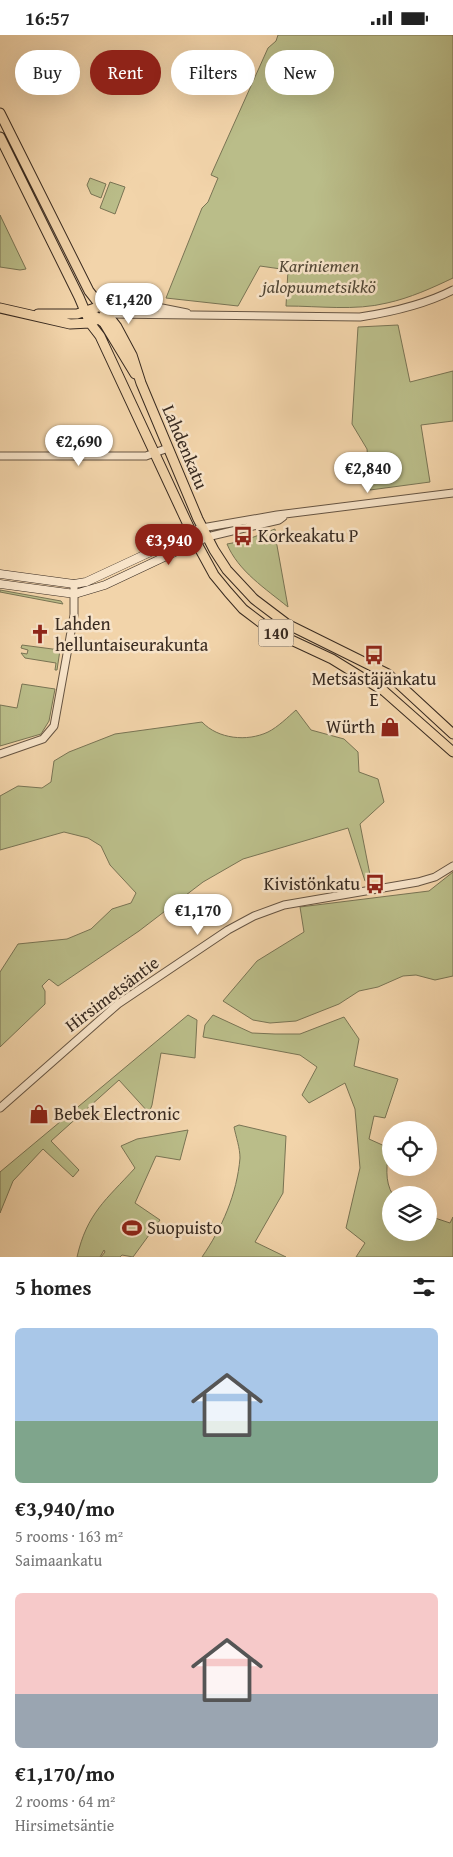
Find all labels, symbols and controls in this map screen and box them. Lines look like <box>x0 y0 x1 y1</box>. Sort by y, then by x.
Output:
text: 16:57 <box>25 4 70 32</box>
chip: Buy <box>15 50 80 95</box>
chip: Rent <box>90 50 161 95</box>
chip: Filters <box>171 50 255 95</box>
chip: New <box>265 50 334 95</box>
park label: Kariniemen jalopuumetsikkö <box>258 252 376 300</box>
pin: €1,420 <box>88 283 170 325</box>
text: €1,420 <box>106 287 152 311</box>
street label: Lahdenkatu <box>156 400 215 493</box>
pin: €2,690 <box>38 425 120 467</box>
text: €2,690 <box>56 429 102 453</box>
pin: €2,840 <box>327 451 409 494</box>
text: €2,840 <box>345 456 391 480</box>
place label: Korkeakatu P <box>258 522 358 549</box>
pin: €3,940 <box>128 523 210 566</box>
bus stop icon: Korkeakatu P <box>232 525 254 547</box>
text: €3,940 <box>146 528 192 552</box>
place label: Lahden helluntaiseurakunta <box>55 610 209 658</box>
road number: 140 <box>258 619 294 647</box>
church icon: Lahden helluntaiseurakunta <box>29 623 51 645</box>
bus stop icon: Metsästäjänkatu E <box>363 644 385 666</box>
place label: Metsästäjänkatu E <box>312 665 436 713</box>
place label: Würth <box>326 713 375 740</box>
shop icon: Würth <box>379 716 401 738</box>
place label: Kivistönkatu <box>264 870 360 897</box>
bus stop icon: Kivistönkatu <box>364 873 386 895</box>
pin: €1,170 <box>157 893 239 936</box>
text: €1,170 <box>175 898 221 922</box>
street label: Hirsimetsäntie <box>59 949 164 1038</box>
place label: Bebek Electronic <box>54 1100 180 1127</box>
shop icon: Bebek Electronic <box>28 1103 50 1125</box>
map controls <box>382 1121 437 1241</box>
button: locate <box>382 1121 437 1176</box>
button: layers <box>382 1186 437 1241</box>
place label: Suopuisto <box>147 1214 222 1241</box>
sports icon: Suopuisto <box>121 1217 143 1239</box>
text: 5 homes <box>15 1272 91 1303</box>
icon: filters <box>410 1273 438 1301</box>
icon: home <box>182 1360 272 1450</box>
text: €3,940/mo <box>15 1493 115 1524</box>
text: 5 rooms · 163 m² <box>15 1524 123 1548</box>
text: Saimaankatu <box>15 1548 102 1572</box>
icon: home <box>182 1625 272 1715</box>
text: €1,170/mo <box>15 1758 115 1789</box>
text: 2 rooms · 64 m² <box>15 1789 115 1813</box>
text: Hirsimetsäntie <box>15 1813 114 1837</box>

